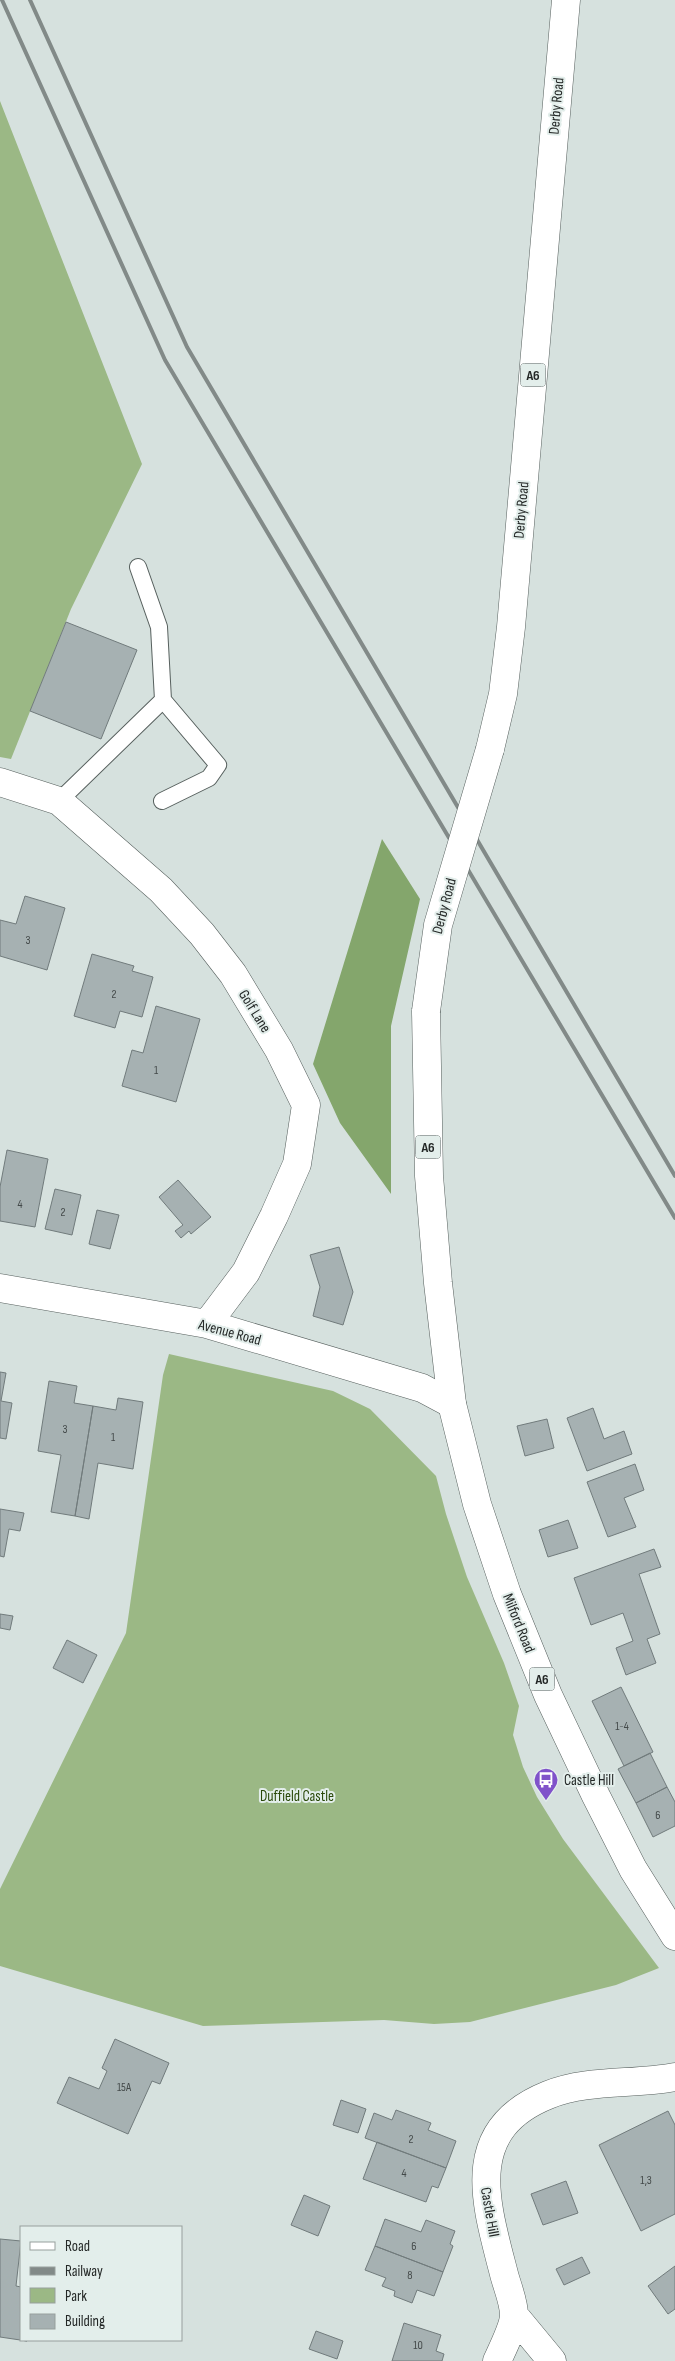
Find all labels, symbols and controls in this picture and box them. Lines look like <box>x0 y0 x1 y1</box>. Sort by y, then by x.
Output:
street label: Derby Road <box>545 77 568 135</box>
road number: A6 <box>520 364 546 386</box>
street label: Derby Road <box>510 481 533 539</box>
street label: Derby Road <box>428 876 461 936</box>
house number: 3 <box>25 933 31 948</box>
street label: Golf Lane <box>234 986 275 1036</box>
house number: 2 <box>112 987 117 1002</box>
house number: 1 <box>154 1063 159 1078</box>
road number: A6 <box>416 1136 440 1158</box>
house number: 4 <box>17 1197 23 1212</box>
house number: 2 <box>61 1205 66 1220</box>
street label: Avenue Road <box>196 1315 263 1350</box>
house number: 3 <box>62 1422 68 1437</box>
house number: 1 <box>111 1430 116 1445</box>
street label: Milford Road <box>498 1591 539 1656</box>
road number: A6 <box>530 1668 554 1690</box>
house number: 1-4 <box>615 1719 629 1734</box>
bus stop icon: Castle Hill <box>533 1767 559 1801</box>
place label: Castle Hill <box>564 1771 614 1790</box>
park label: Duffield Castle <box>260 1787 334 1806</box>
house number: 6 <box>655 1808 661 1823</box>
house number: 15A <box>117 2080 132 2095</box>
house number: 2 <box>409 2132 414 2147</box>
house number: 4 <box>401 2166 407 2181</box>
house number: 1,3 <box>640 2173 652 2188</box>
street label: Castle Hill <box>476 2186 503 2238</box>
legend <box>20 2226 182 2341</box>
text: Road <box>65 2237 90 2256</box>
house number: 6 <box>411 2239 417 2254</box>
text: Railway <box>65 2262 103 2281</box>
house number: 8 <box>407 2268 413 2283</box>
text: Park <box>65 2287 87 2306</box>
text: Building <box>65 2312 105 2331</box>
house number: 10 <box>413 2338 423 2353</box>

